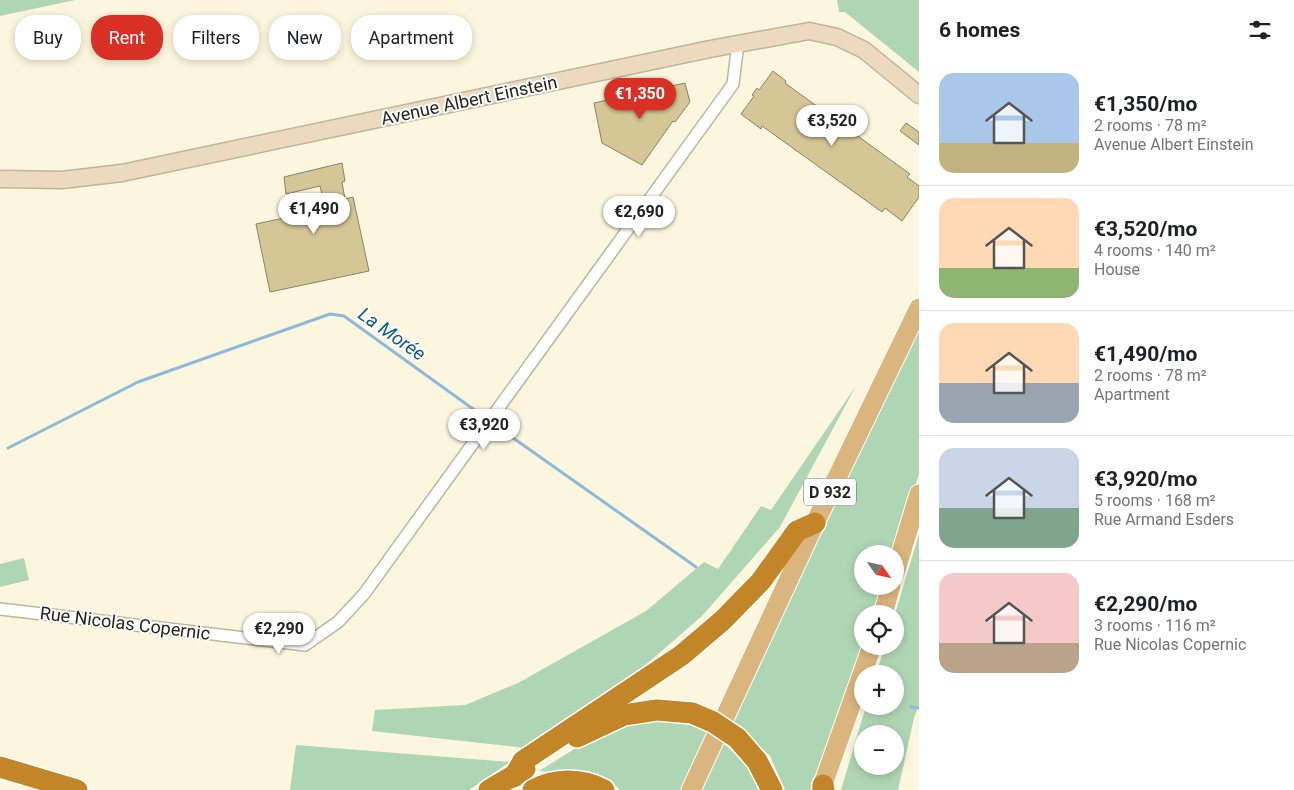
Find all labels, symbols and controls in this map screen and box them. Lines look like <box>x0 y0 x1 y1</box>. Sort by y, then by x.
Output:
chip: Buy <box>15 15 81 60</box>
chip: Rent <box>91 15 163 60</box>
chip: Filters <box>173 15 259 60</box>
chip: New <box>269 15 341 60</box>
chip: Apartment <box>351 15 472 60</box>
icon: filters <box>1246 16 1274 44</box>
text: 6 homes <box>939 18 1020 42</box>
street label: Avenue Albert Einstein <box>379 71 559 129</box>
pin: €1,350 <box>599 78 681 120</box>
text: €1,350 <box>615 84 665 103</box>
text: €1,350/mo <box>1094 92 1197 116</box>
icon: home <box>979 93 1039 153</box>
pin: €3,520 <box>791 104 873 147</box>
text: €3,520 <box>807 111 857 130</box>
text: 2 rooms · 78 m² <box>1094 116 1207 135</box>
text: Avenue Albert Einstein <box>1094 135 1254 154</box>
pin: €1,490 <box>273 192 355 235</box>
pin: €2,690 <box>598 196 680 238</box>
text: €1,490 <box>289 199 339 218</box>
text: €2,690 <box>614 202 664 221</box>
text: €3,520/mo <box>1094 217 1197 241</box>
icon: home <box>979 218 1039 278</box>
text: 4 rooms · 140 m² <box>1094 241 1216 260</box>
text: House <box>1094 260 1140 279</box>
water label: La Morée <box>354 303 430 366</box>
text: €1,490/mo <box>1094 342 1197 366</box>
icon: home <box>979 343 1039 403</box>
text: 2 rooms · 78 m² <box>1094 366 1207 385</box>
text: Apartment <box>1094 385 1170 404</box>
pin: €3,920 <box>443 408 525 451</box>
text: €3,920 <box>459 415 509 434</box>
text: €3,920/mo <box>1094 467 1197 491</box>
icon: home <box>979 468 1039 528</box>
road number: D 932 <box>804 478 856 506</box>
text: 5 rooms · 168 m² <box>1094 491 1216 510</box>
text: Rue Armand Esders <box>1094 510 1234 529</box>
north arrow <box>854 545 904 595</box>
map controls <box>854 545 904 775</box>
text: €2,290/mo <box>1094 592 1197 616</box>
icon: home <box>979 593 1039 653</box>
street label: Rue Nicolas Copernic <box>39 602 211 644</box>
button: locate <box>854 605 904 655</box>
pin: €2,290 <box>238 612 320 655</box>
text: 3 rooms · 116 m² <box>1094 616 1216 635</box>
text: €2,290 <box>254 619 304 638</box>
text: Rue Nicolas Copernic <box>1094 635 1246 654</box>
button: + <box>854 665 904 715</box>
button: − <box>854 725 904 775</box>

